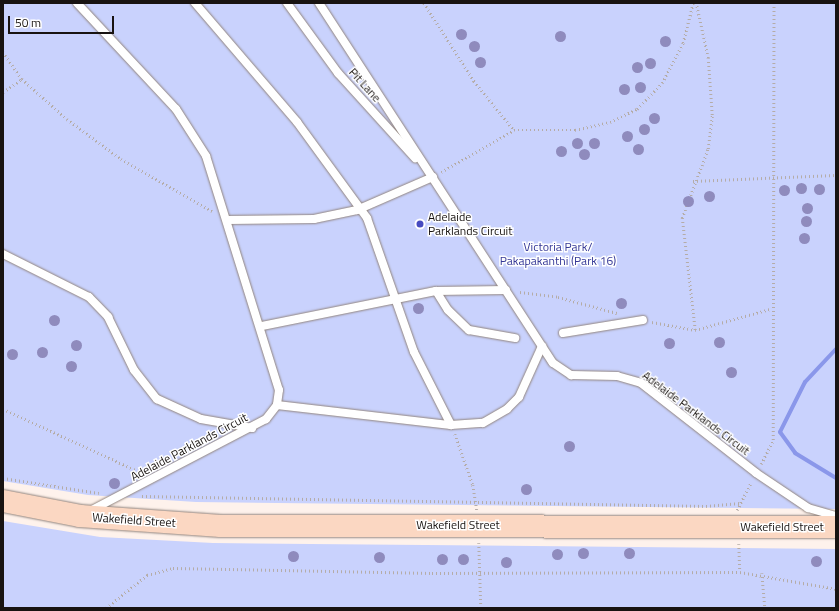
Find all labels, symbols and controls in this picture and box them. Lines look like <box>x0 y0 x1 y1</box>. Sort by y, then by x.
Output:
scale bar <box>10 8 116 34</box>
text: 50 m <box>15 13 41 32</box>
street label: Pit Lane <box>346 65 384 105</box>
place label: Adelaide Parklands Circuit <box>428 210 512 238</box>
marker: Adelaide Parklands Circuit <box>415 219 425 229</box>
park label: Victoria Park/ Pakapakanthi (Park 16) <box>500 240 616 268</box>
street label: Adelaide Parklands Circuit <box>640 368 752 458</box>
street label: Adelaide Parklands Circuit <box>128 410 250 484</box>
street label: Wakefield Street <box>92 510 176 530</box>
street label: Wakefield Street <box>416 518 500 532</box>
street label: Wakefield Street <box>740 520 824 534</box>

